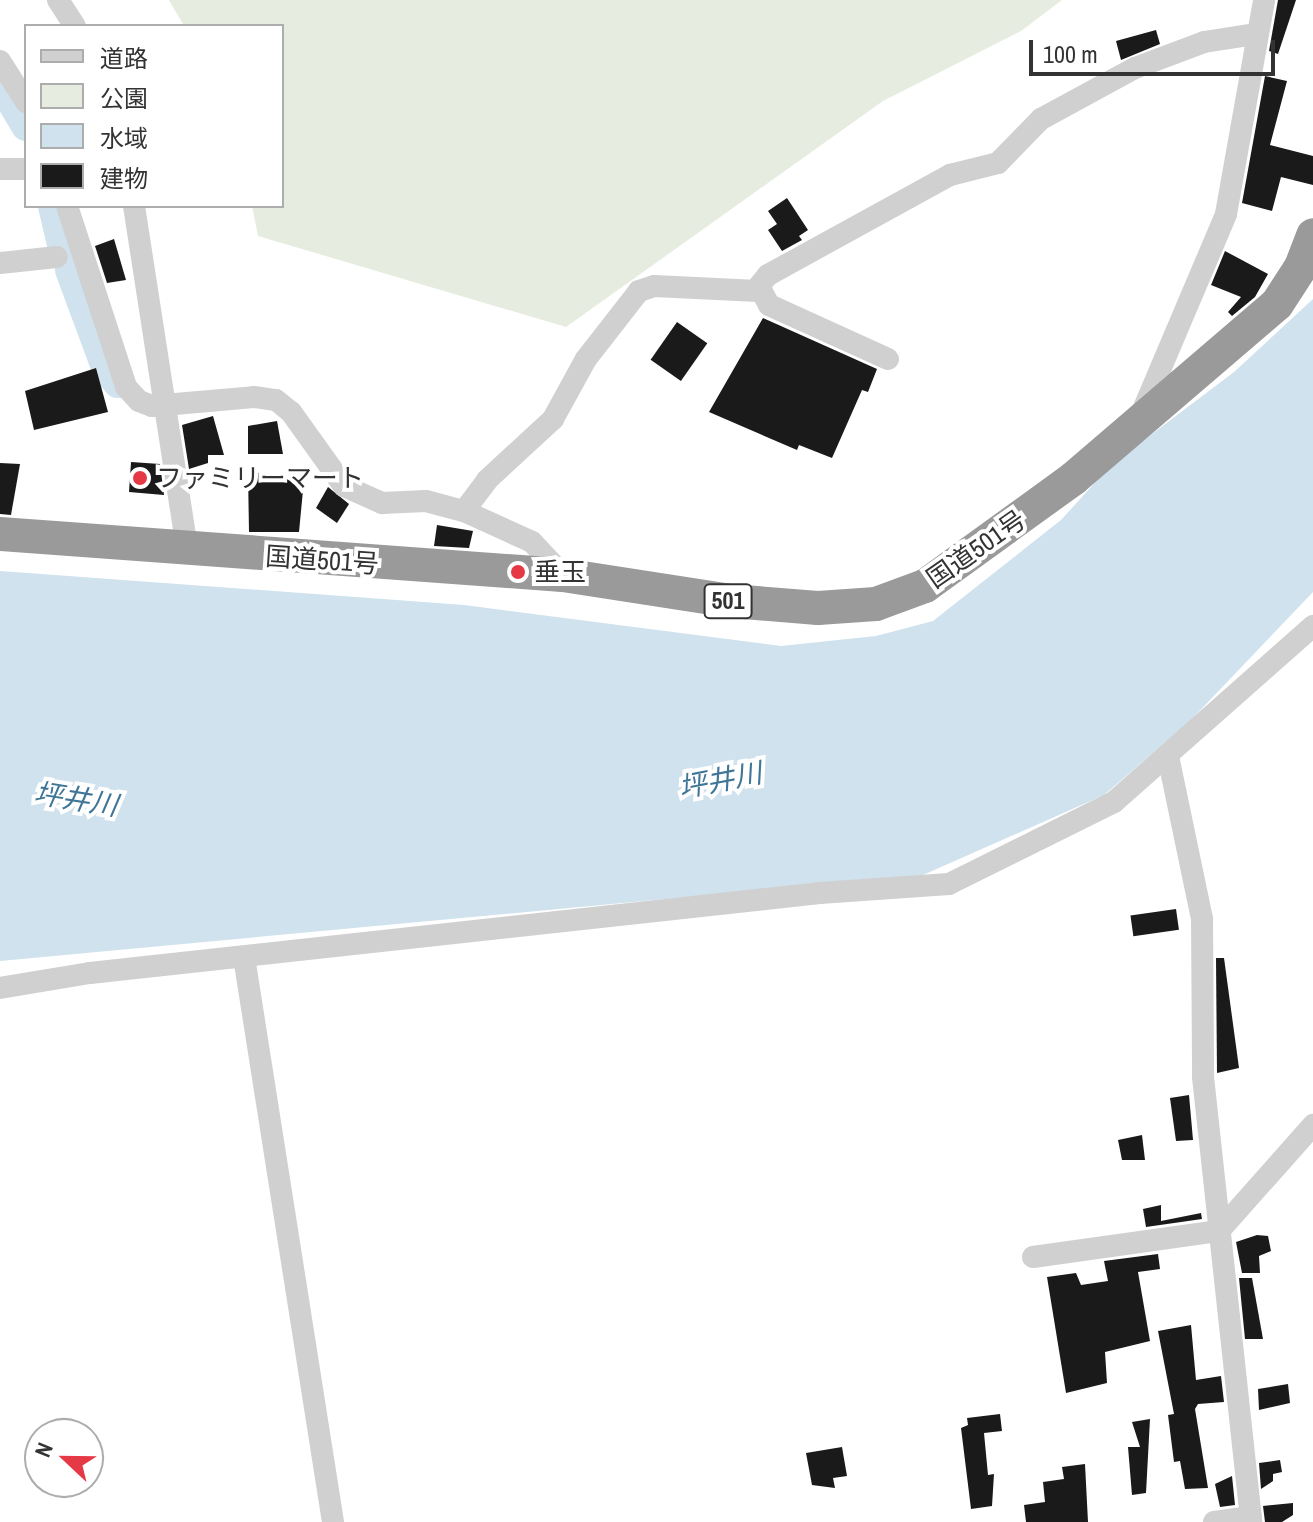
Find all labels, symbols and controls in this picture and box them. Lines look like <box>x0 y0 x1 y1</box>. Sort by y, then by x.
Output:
legend <box>24 24 284 208</box>
scale bar <box>1033 24 1279 74</box>
text: 100 m <box>1043 38 1098 70</box>
text: 道路 <box>100 42 148 74</box>
text: 公園 <box>100 82 148 114</box>
text: 水域 <box>100 122 148 154</box>
text: 建物 <box>100 162 148 194</box>
place label: ファミリーマート <box>156 462 364 494</box>
marker: ファミリーマート <box>131 469 149 487</box>
street label: 国道501号 <box>921 504 1031 594</box>
street label: 国道501号 <box>264 540 380 580</box>
place label: 垂玉 <box>534 556 586 588</box>
marker: 垂玉 <box>509 563 527 581</box>
road number: 501 <box>702 581 754 621</box>
water label: 坪井川 <box>676 755 764 805</box>
water label: 坪井川 <box>32 776 120 822</box>
north arrow <box>24 1418 104 1498</box>
text: N <box>27 1438 60 1461</box>

